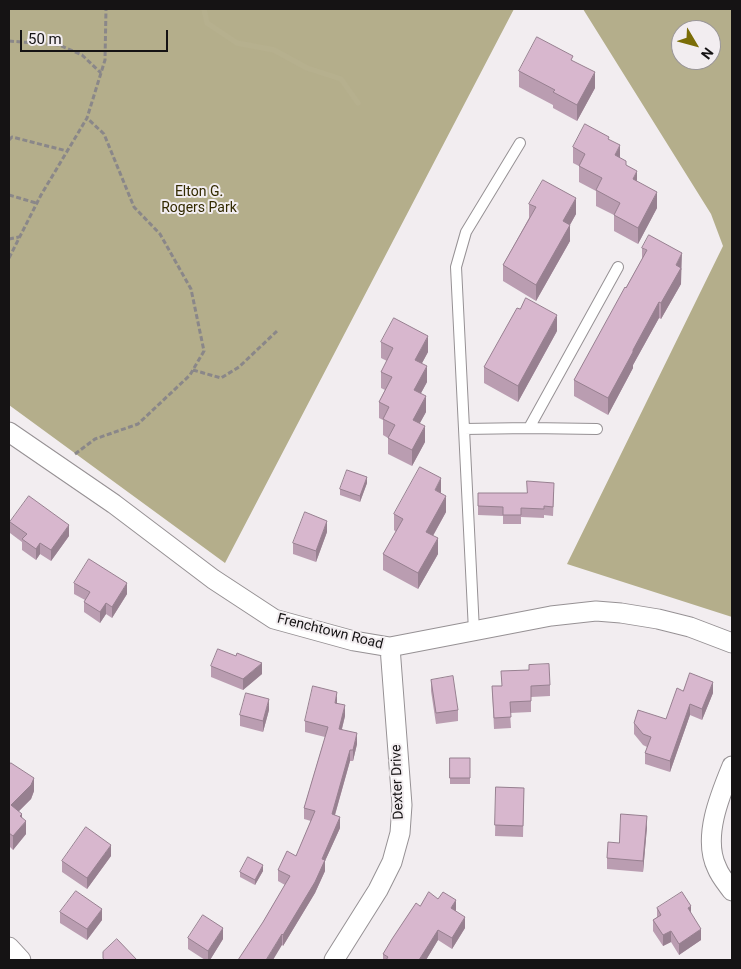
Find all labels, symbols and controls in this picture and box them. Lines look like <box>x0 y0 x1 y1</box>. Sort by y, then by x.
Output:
scale bar <box>22 20 170 52</box>
north arrow <box>671 20 721 70</box>
text: 50 m <box>28 30 62 48</box>
text: N <box>698 45 717 62</box>
park label: Elton G. Rogers Park <box>161 184 237 216</box>
street label: Frenchtown Road <box>275 611 385 653</box>
street label: Dexter Drive <box>388 744 408 820</box>

